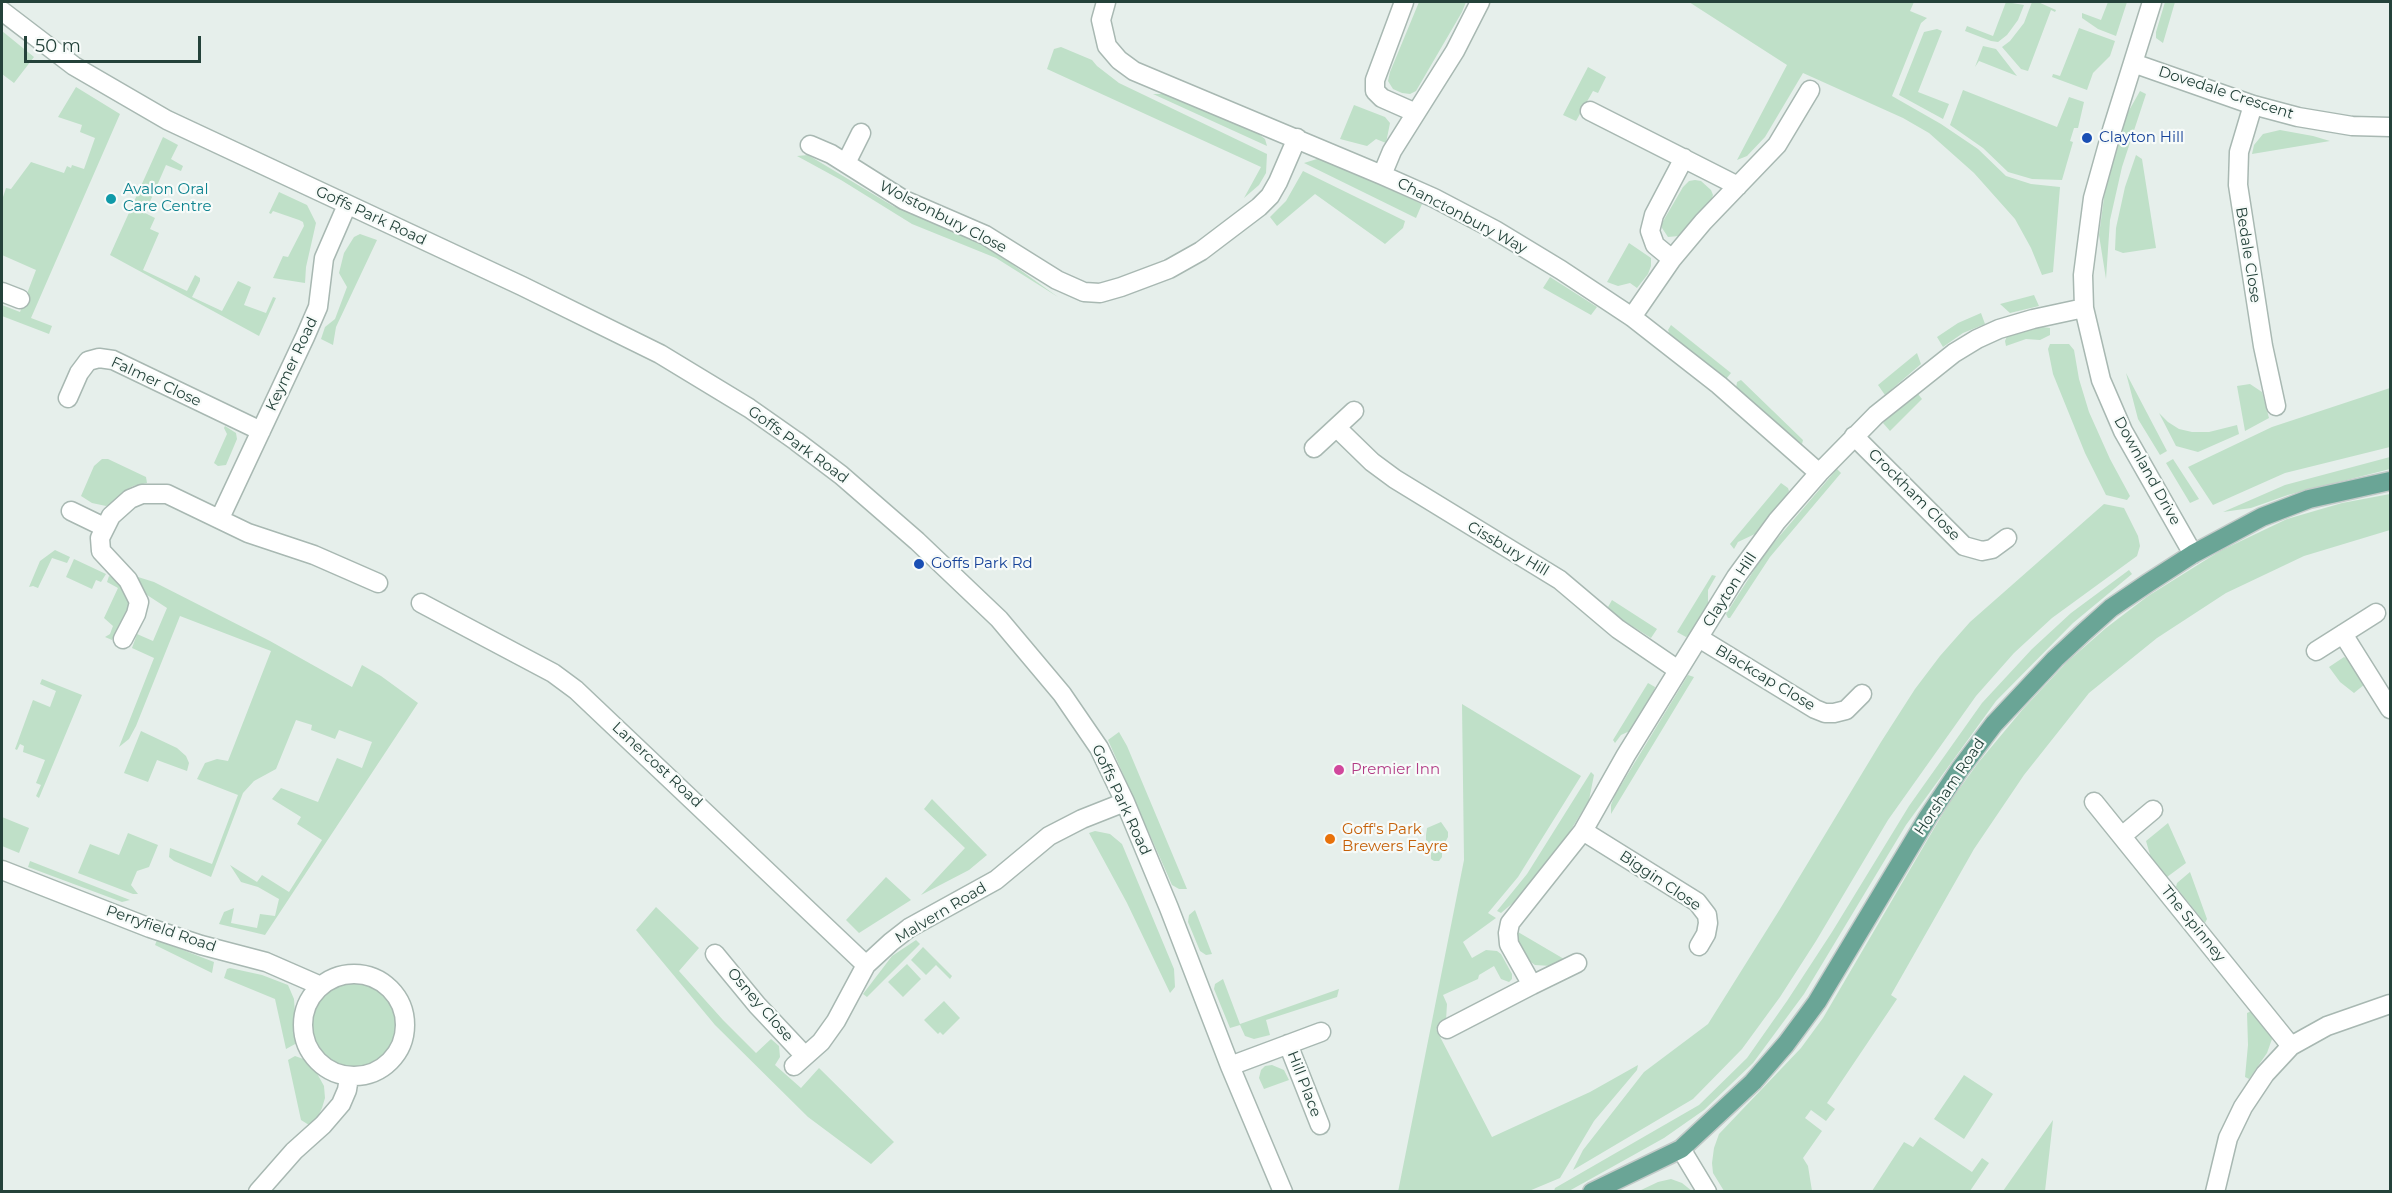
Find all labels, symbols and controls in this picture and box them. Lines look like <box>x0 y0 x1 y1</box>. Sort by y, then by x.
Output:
scale bar <box>27 24 204 62</box>
text: 50 m <box>35 35 81 57</box>
street label: Dovedale Crescent <box>2156 63 2296 123</box>
place label: Clayton Hill <box>2099 129 2184 147</box>
marker: Clayton Hill <box>2080 131 2094 145</box>
street label: Chanctonbury Way <box>1394 174 1530 258</box>
street label: Wolstonbury Close <box>876 177 1010 257</box>
place label: Avalon Oral Care Centre <box>123 181 212 216</box>
street label: Goffs Park Road <box>313 183 429 249</box>
marker: Avalon Oral Care Centre <box>104 192 118 206</box>
street label: Bedale Close <box>2232 206 2264 304</box>
street label: Keymer Road <box>262 314 322 414</box>
street label: Falmer Close <box>108 353 204 411</box>
street label: Goffs Park Road <box>744 402 852 488</box>
street label: Downland Drive <box>2110 414 2184 528</box>
street label: Crockham Close <box>1864 445 1964 545</box>
street label: Cissbury Hill <box>1464 518 1552 580</box>
street label: Clayton Hill <box>1699 549 1761 631</box>
place label: Goffs Park Rd <box>931 555 1033 573</box>
marker: Goffs Park Rd <box>912 557 926 571</box>
street label: Blackcap Close <box>1712 641 1818 715</box>
street label: Lanercost Road <box>608 719 706 811</box>
street label: Horsham Road <box>1911 735 1989 839</box>
street label: Goffs Park Road <box>1088 742 1154 858</box>
place label: Premier Inn <box>1351 761 1440 779</box>
marker: Premier Inn <box>1332 763 1346 777</box>
place label: Goff's Park Brewers Fayre <box>1342 821 1448 856</box>
marker: Goff's Park Brewers Fayre <box>1323 832 1337 846</box>
street label: Biggin Close <box>1616 847 1704 915</box>
street label: Malvern Road <box>892 879 990 947</box>
street label: The Spinney <box>2157 882 2229 966</box>
street label: Perryfield Road <box>104 902 218 956</box>
street label: Osney Close <box>723 965 797 1045</box>
street label: Hill Place <box>1283 1048 1325 1120</box>

